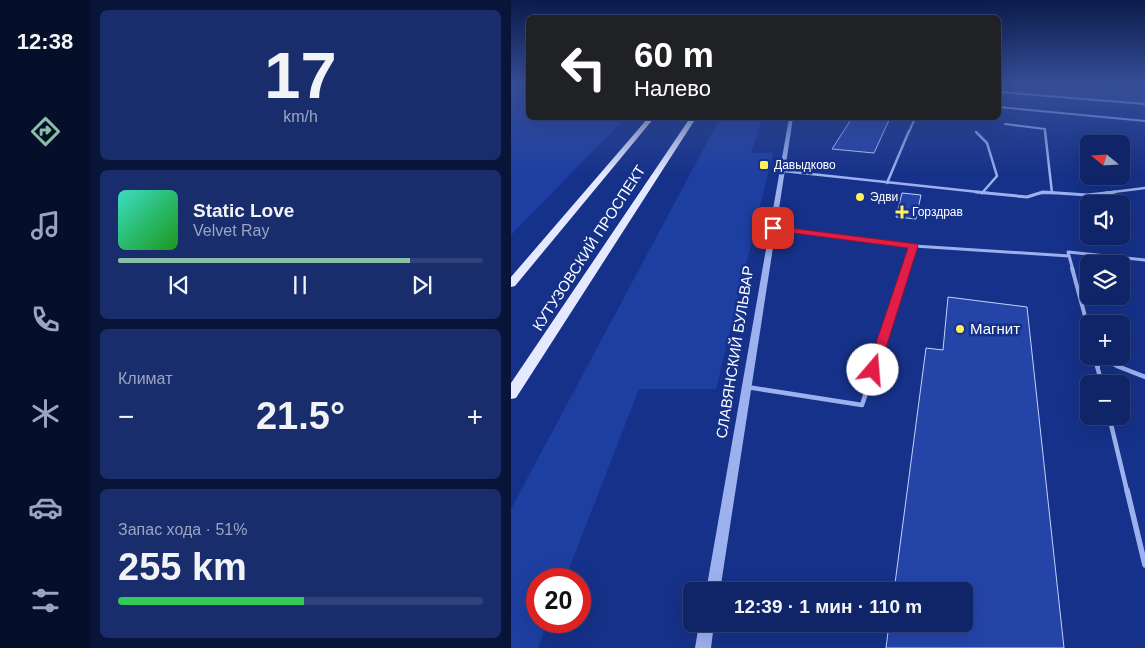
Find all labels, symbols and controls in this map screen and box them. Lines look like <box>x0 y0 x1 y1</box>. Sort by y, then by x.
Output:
text: 12:38 <box>17 29 73 54</box>
icon: left <box>551 35 616 100</box>
text: 60 m <box>634 35 714 74</box>
text: 17 <box>264 39 337 112</box>
text: Налево <box>634 76 711 101</box>
text: km/h <box>283 108 318 125</box>
icon: directions <box>28 114 63 149</box>
north arrow <box>1080 135 1130 185</box>
map controls <box>1080 135 1130 425</box>
place label: Давыдково <box>774 158 836 172</box>
marker: Давыдково <box>758 159 770 171</box>
street label: КУТУЗОВСКИЙ ПРОСПЕКТ <box>529 162 648 334</box>
place label: Эдви <box>870 190 898 204</box>
marker: Эдви <box>854 191 866 203</box>
button: sound <box>1080 195 1130 245</box>
text: Static Love <box>193 200 294 221</box>
place label: Горздрав <box>912 205 963 219</box>
marker: Горздрав <box>896 206 908 218</box>
pin <box>752 207 794 249</box>
icon: music <box>28 208 63 243</box>
icon: arrive <box>759 214 787 242</box>
text: Velvet Ray <box>193 222 269 239</box>
button: layers <box>1080 255 1130 305</box>
street label: СЛАВЯНСКИЙ БУЛЬВАР <box>712 264 757 439</box>
icon: previous <box>165 271 193 299</box>
icon: pause <box>286 271 314 299</box>
icon: next <box>408 271 436 299</box>
icon: phone <box>28 302 63 337</box>
button: + <box>1080 315 1130 365</box>
place label: Магнит <box>970 320 1020 337</box>
marker: Магнит <box>954 323 966 335</box>
position arrow <box>846 343 898 395</box>
text: Климат <box>118 370 172 387</box>
button: − <box>1080 375 1130 425</box>
text: 21.5° <box>256 395 345 437</box>
icon: climate <box>28 396 63 431</box>
text: − <box>118 401 134 432</box>
text: + <box>467 401 483 432</box>
icon: car <box>28 490 63 525</box>
text: Запас хода · 51% <box>118 521 247 538</box>
text: 255 km <box>118 546 247 588</box>
speed limit sign: 20 <box>526 568 591 633</box>
icon: filters <box>28 583 63 618</box>
text: 12:39 · 1 мин · 110 m <box>734 596 922 617</box>

